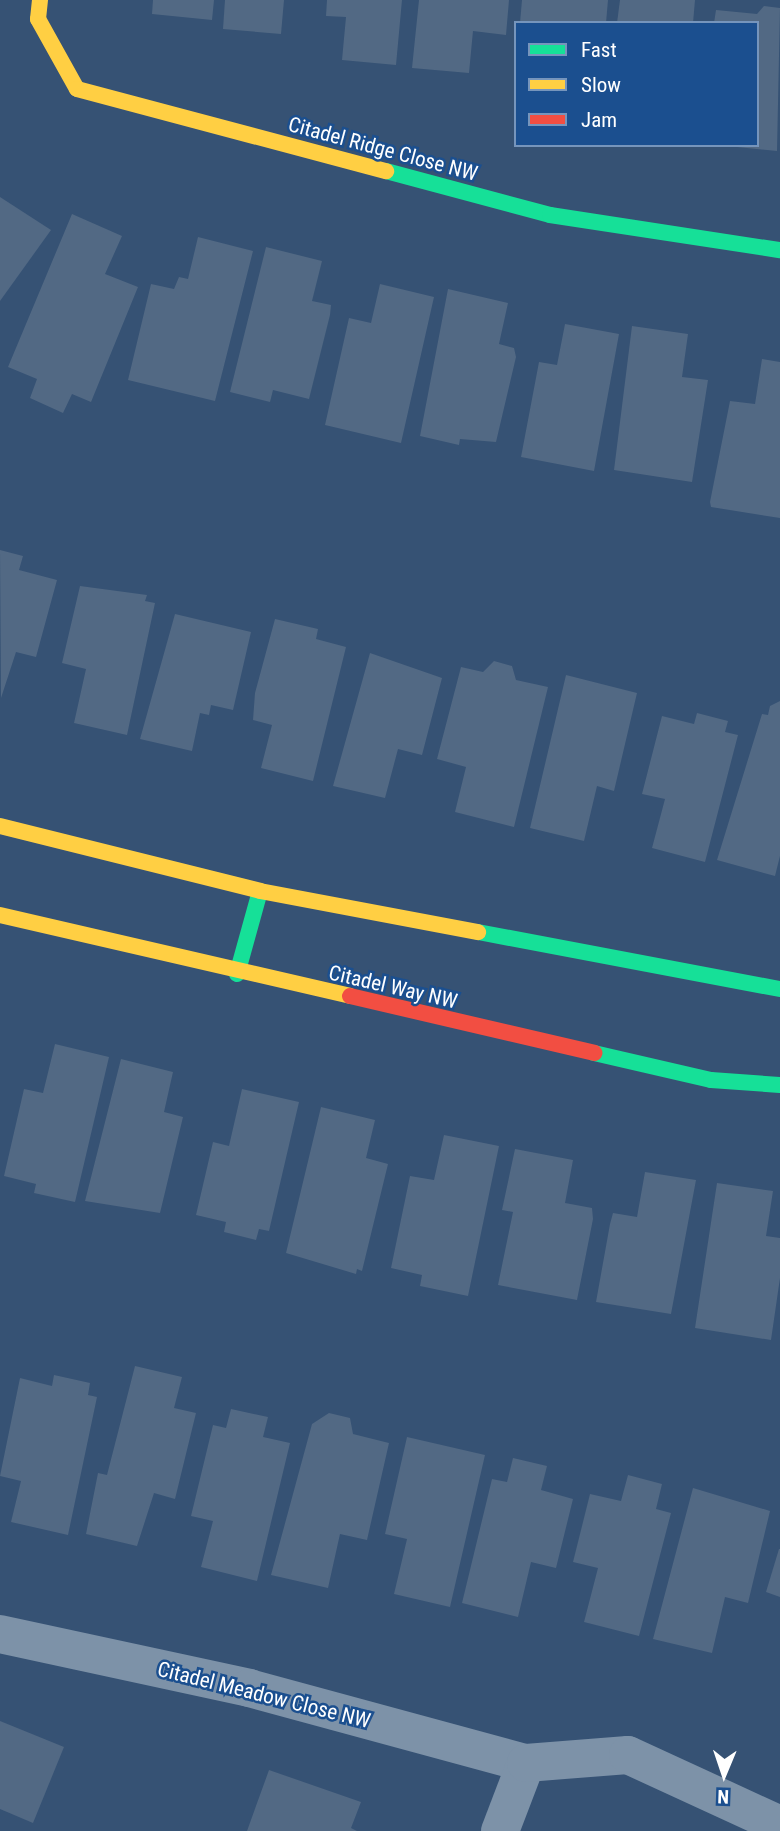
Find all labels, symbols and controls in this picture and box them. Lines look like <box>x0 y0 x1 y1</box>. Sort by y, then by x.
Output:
legend <box>514 21 759 147</box>
text: Fast <box>581 38 617 62</box>
text: Slow <box>581 73 621 97</box>
text: Jam <box>581 108 617 132</box>
street label: Citadel Ridge Close NW <box>286 112 480 186</box>
street label: Citadel Way NW <box>326 960 460 1014</box>
street label: Citadel Meadow Close NW <box>155 1656 373 1734</box>
north arrow <box>689 1740 759 1810</box>
text: N <box>717 1785 729 1808</box>

